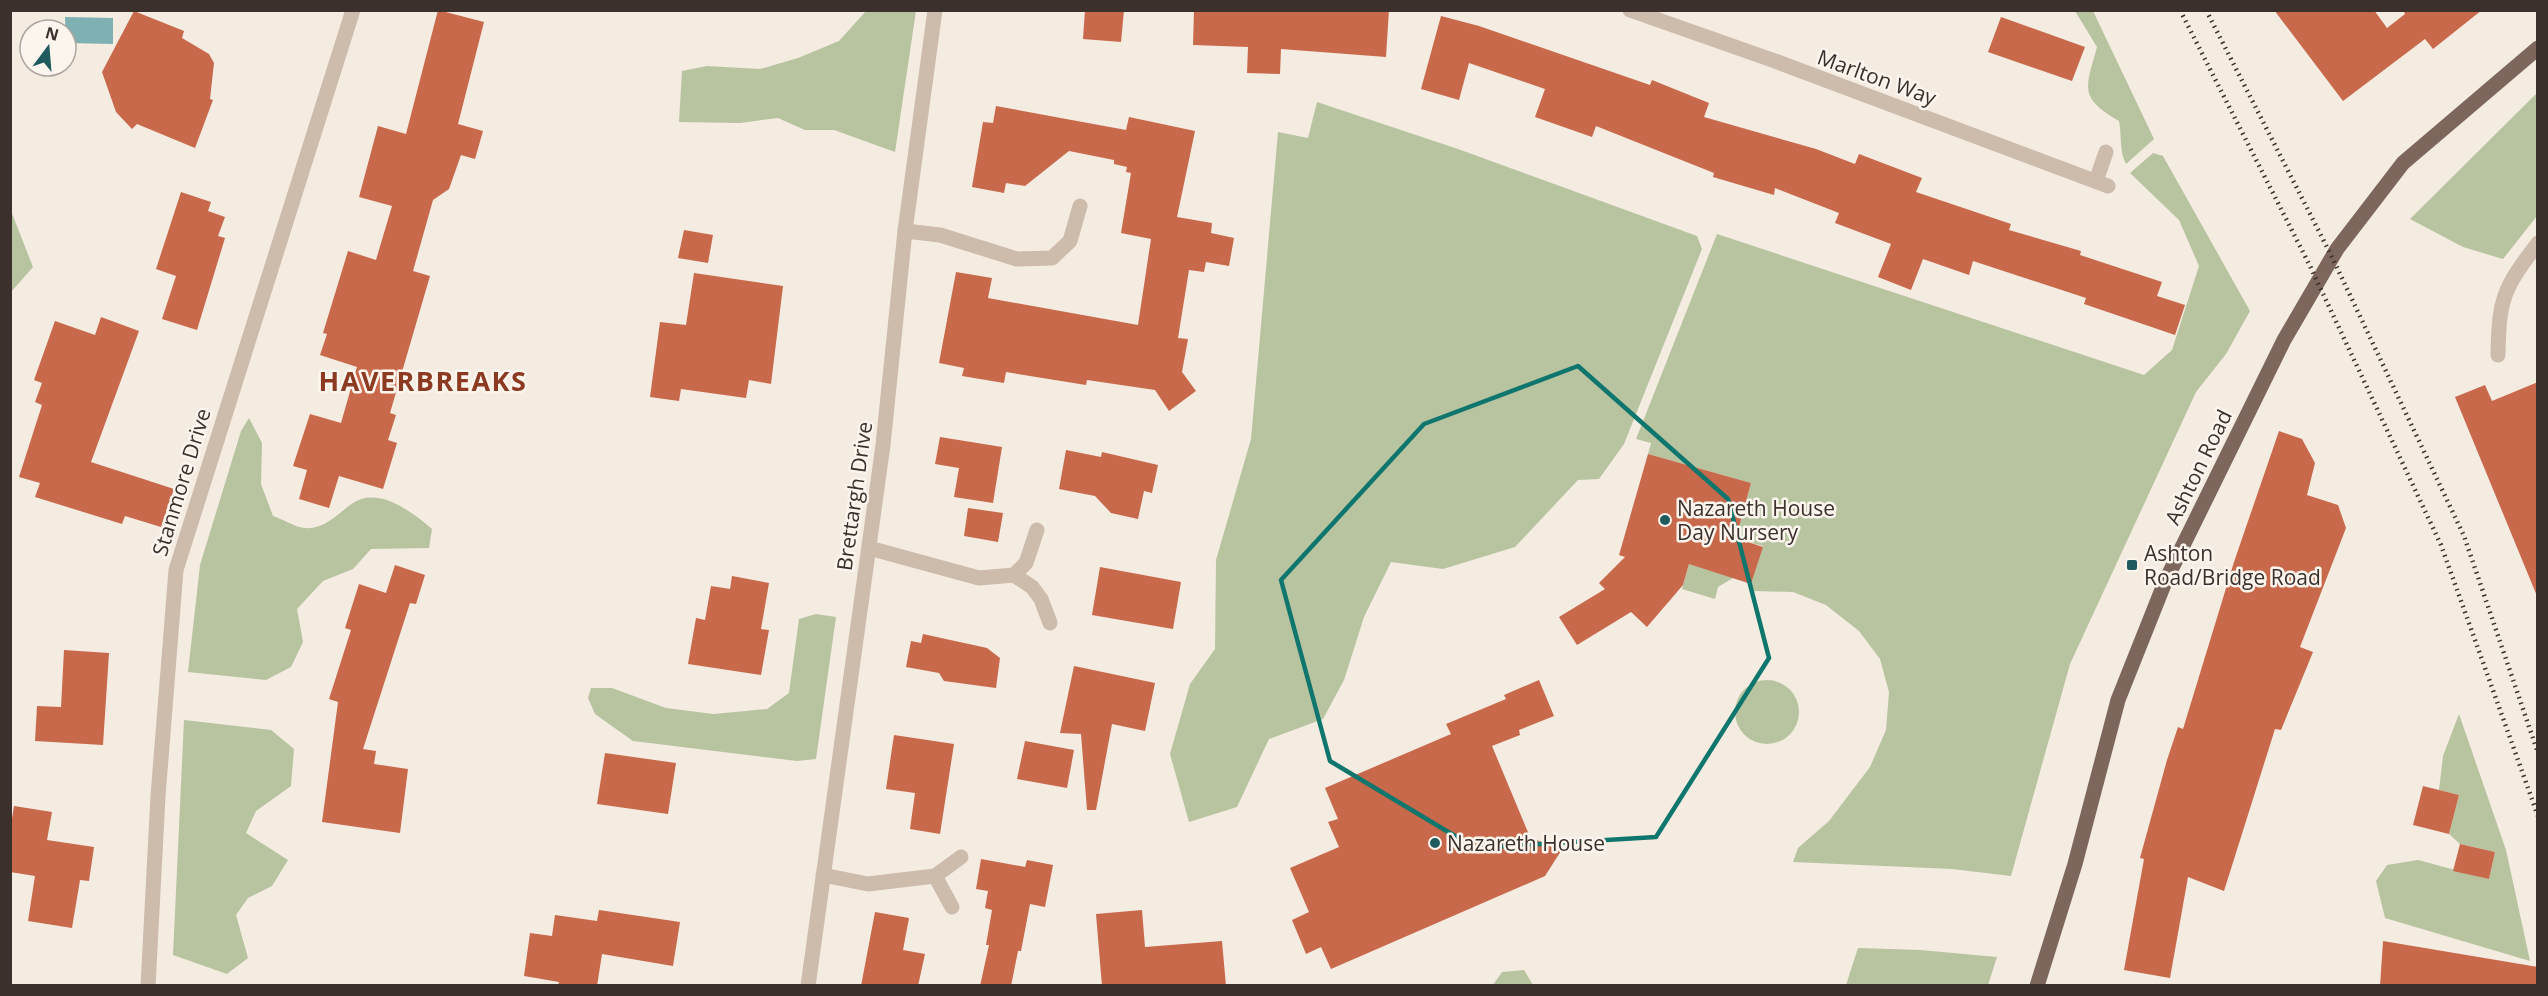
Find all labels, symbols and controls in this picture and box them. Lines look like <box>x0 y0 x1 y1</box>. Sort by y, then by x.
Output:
north arrow <box>18 18 78 78</box>
text: N <box>43 21 61 46</box>
street label: Marlton Way <box>1814 43 1941 112</box>
district label: HAVERBREAKS <box>319 362 527 399</box>
street label: Stanmore Drive <box>145 405 217 559</box>
street label: Ashton Road <box>2158 405 2238 529</box>
street label: Brettargh Drive <box>830 420 878 572</box>
place label: Nazareth House Day Nursery <box>1677 494 1835 546</box>
marker: Nazareth House Day Nursery <box>1658 513 1672 527</box>
place label: Ashton Road/Bridge Road <box>2144 539 2321 591</box>
marker: Ashton Road/Bridge Road <box>2125 558 2139 572</box>
place label: Nazareth House <box>1447 829 1605 857</box>
marker: Nazareth House <box>1428 836 1442 850</box>

